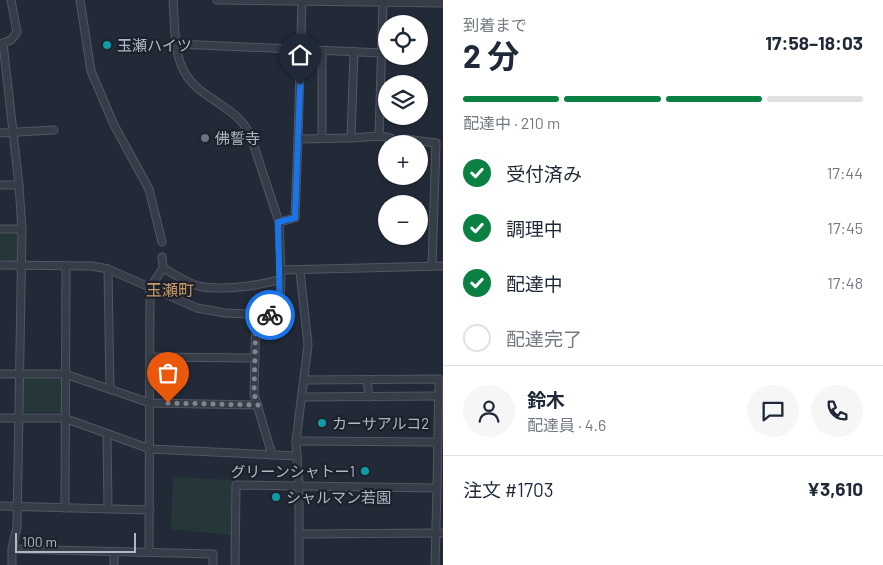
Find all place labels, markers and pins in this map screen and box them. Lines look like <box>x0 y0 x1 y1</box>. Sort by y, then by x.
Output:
pin <box>279 34 321 85</box>
place label: 玉瀬ハイツ <box>117 36 192 54</box>
marker: 玉瀬ハイツ <box>101 39 113 51</box>
place label: 佛誓寺 <box>215 129 260 147</box>
marker: 佛誓寺 <box>199 132 211 144</box>
pin <box>147 352 189 403</box>
place label: カーサアルコ2 <box>332 414 429 432</box>
marker: カーサアルコ2 <box>316 417 328 429</box>
place label: グリーンシャトー1 <box>230 462 355 480</box>
marker: グリーンシャトー1 <box>359 465 371 477</box>
place label: シャルマン若園 <box>286 488 391 506</box>
marker: シャルマン若園 <box>270 491 282 503</box>

